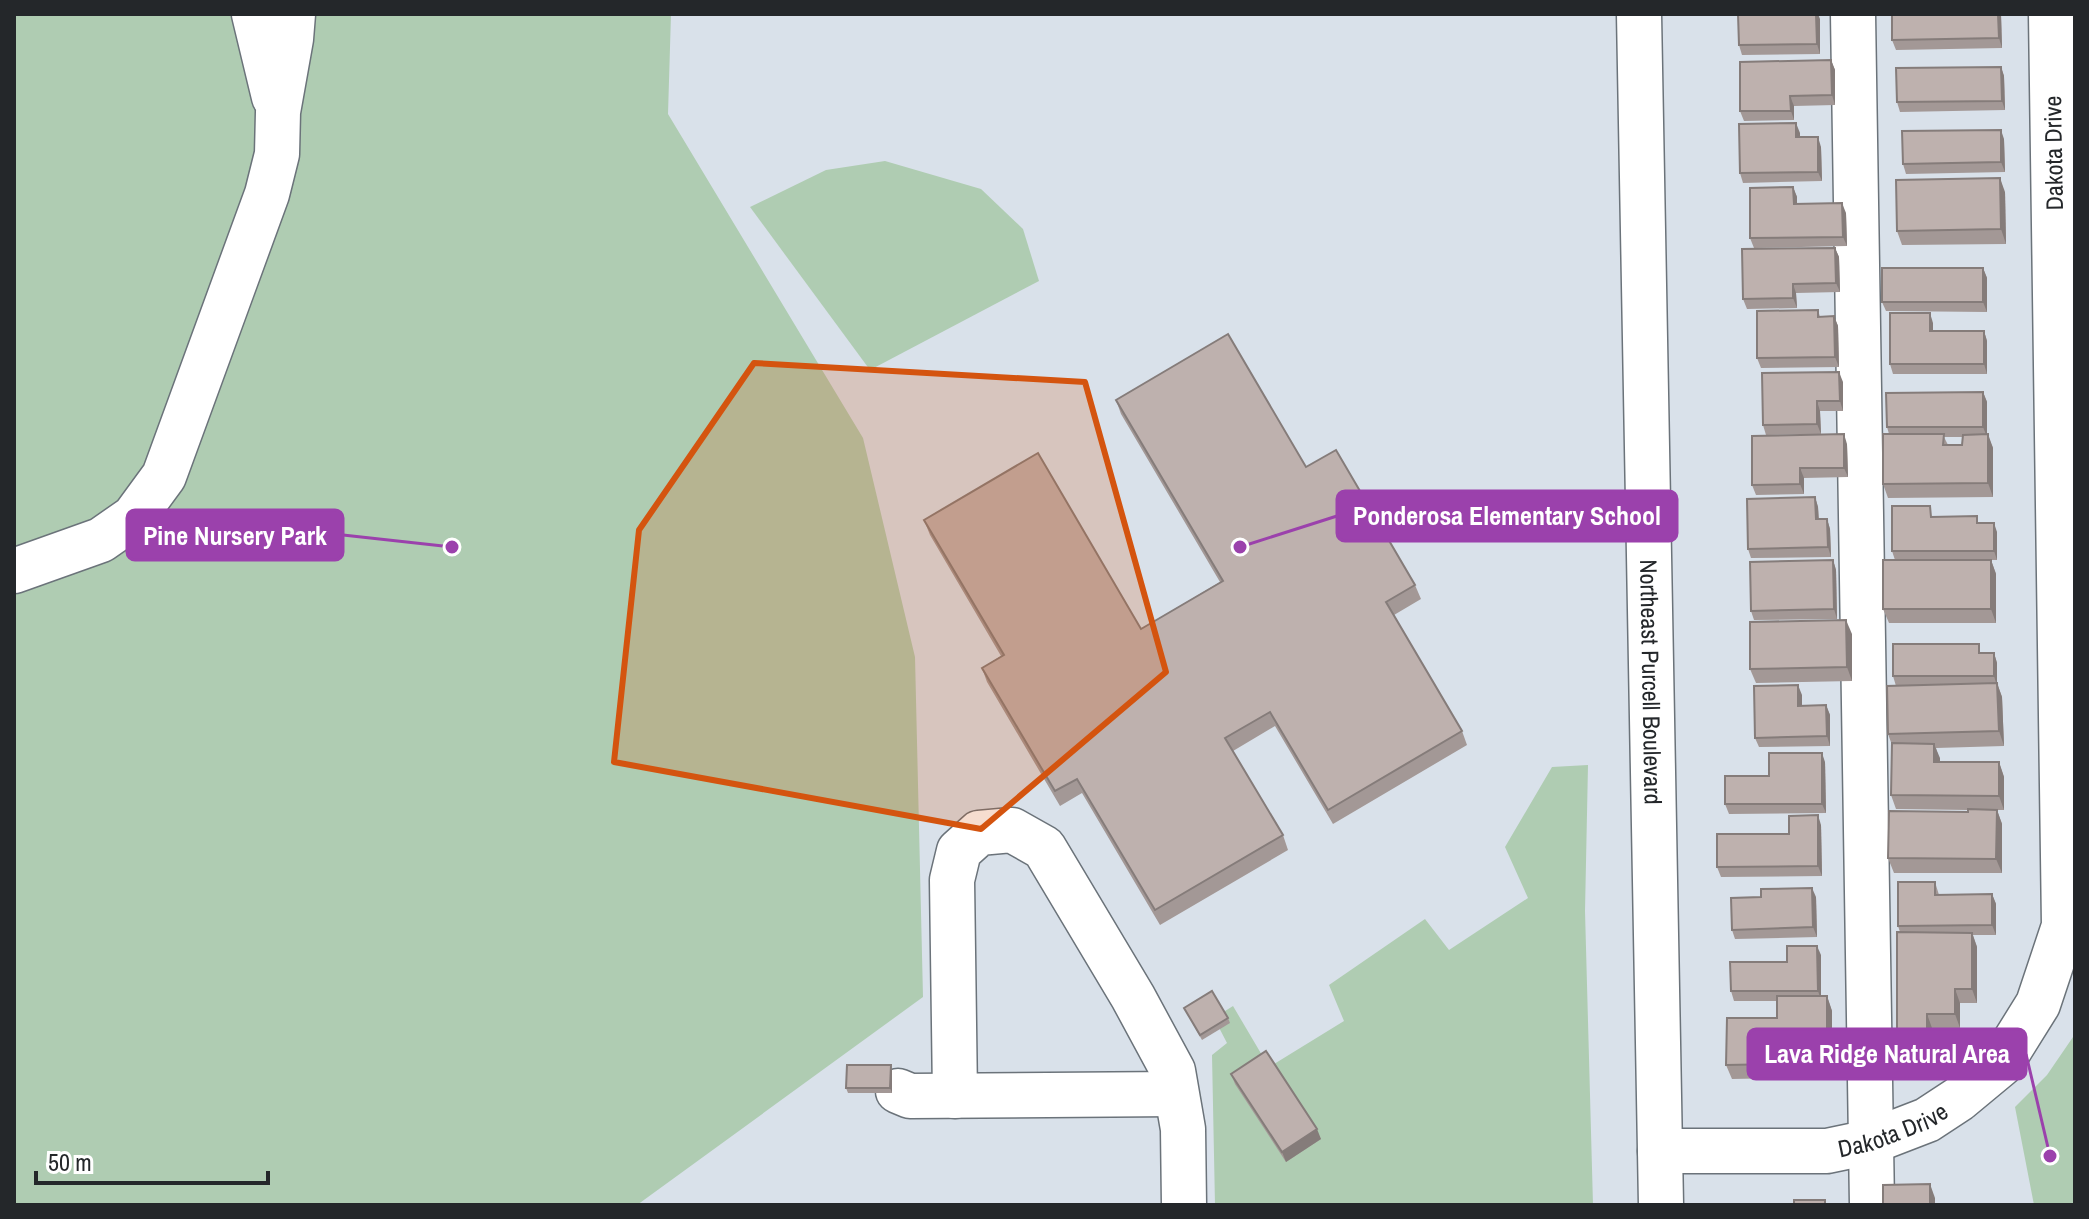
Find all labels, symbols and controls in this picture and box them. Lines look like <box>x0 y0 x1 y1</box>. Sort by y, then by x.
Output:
street label: Dakota Drive <box>2036 95 2070 211</box>
callout: Ponderosa Elementary School <box>1337 491 1677 541</box>
text: Ponderosa Elementary School <box>1353 498 1661 533</box>
callout: Pine Nursery Park <box>127 510 343 560</box>
text: Pine Nursery Park <box>143 518 327 553</box>
street label: Northeast Purcell Boulevard <box>1633 559 1670 805</box>
callout: Lava Ridge Natural Area <box>1748 1029 2026 1079</box>
text: Lava Ridge Natural Area <box>1764 1036 2010 1071</box>
street label: Dakota Drive <box>1835 1095 1954 1164</box>
scale bar <box>36 1135 268 1185</box>
text: 50 m <box>48 1146 92 1178</box>

